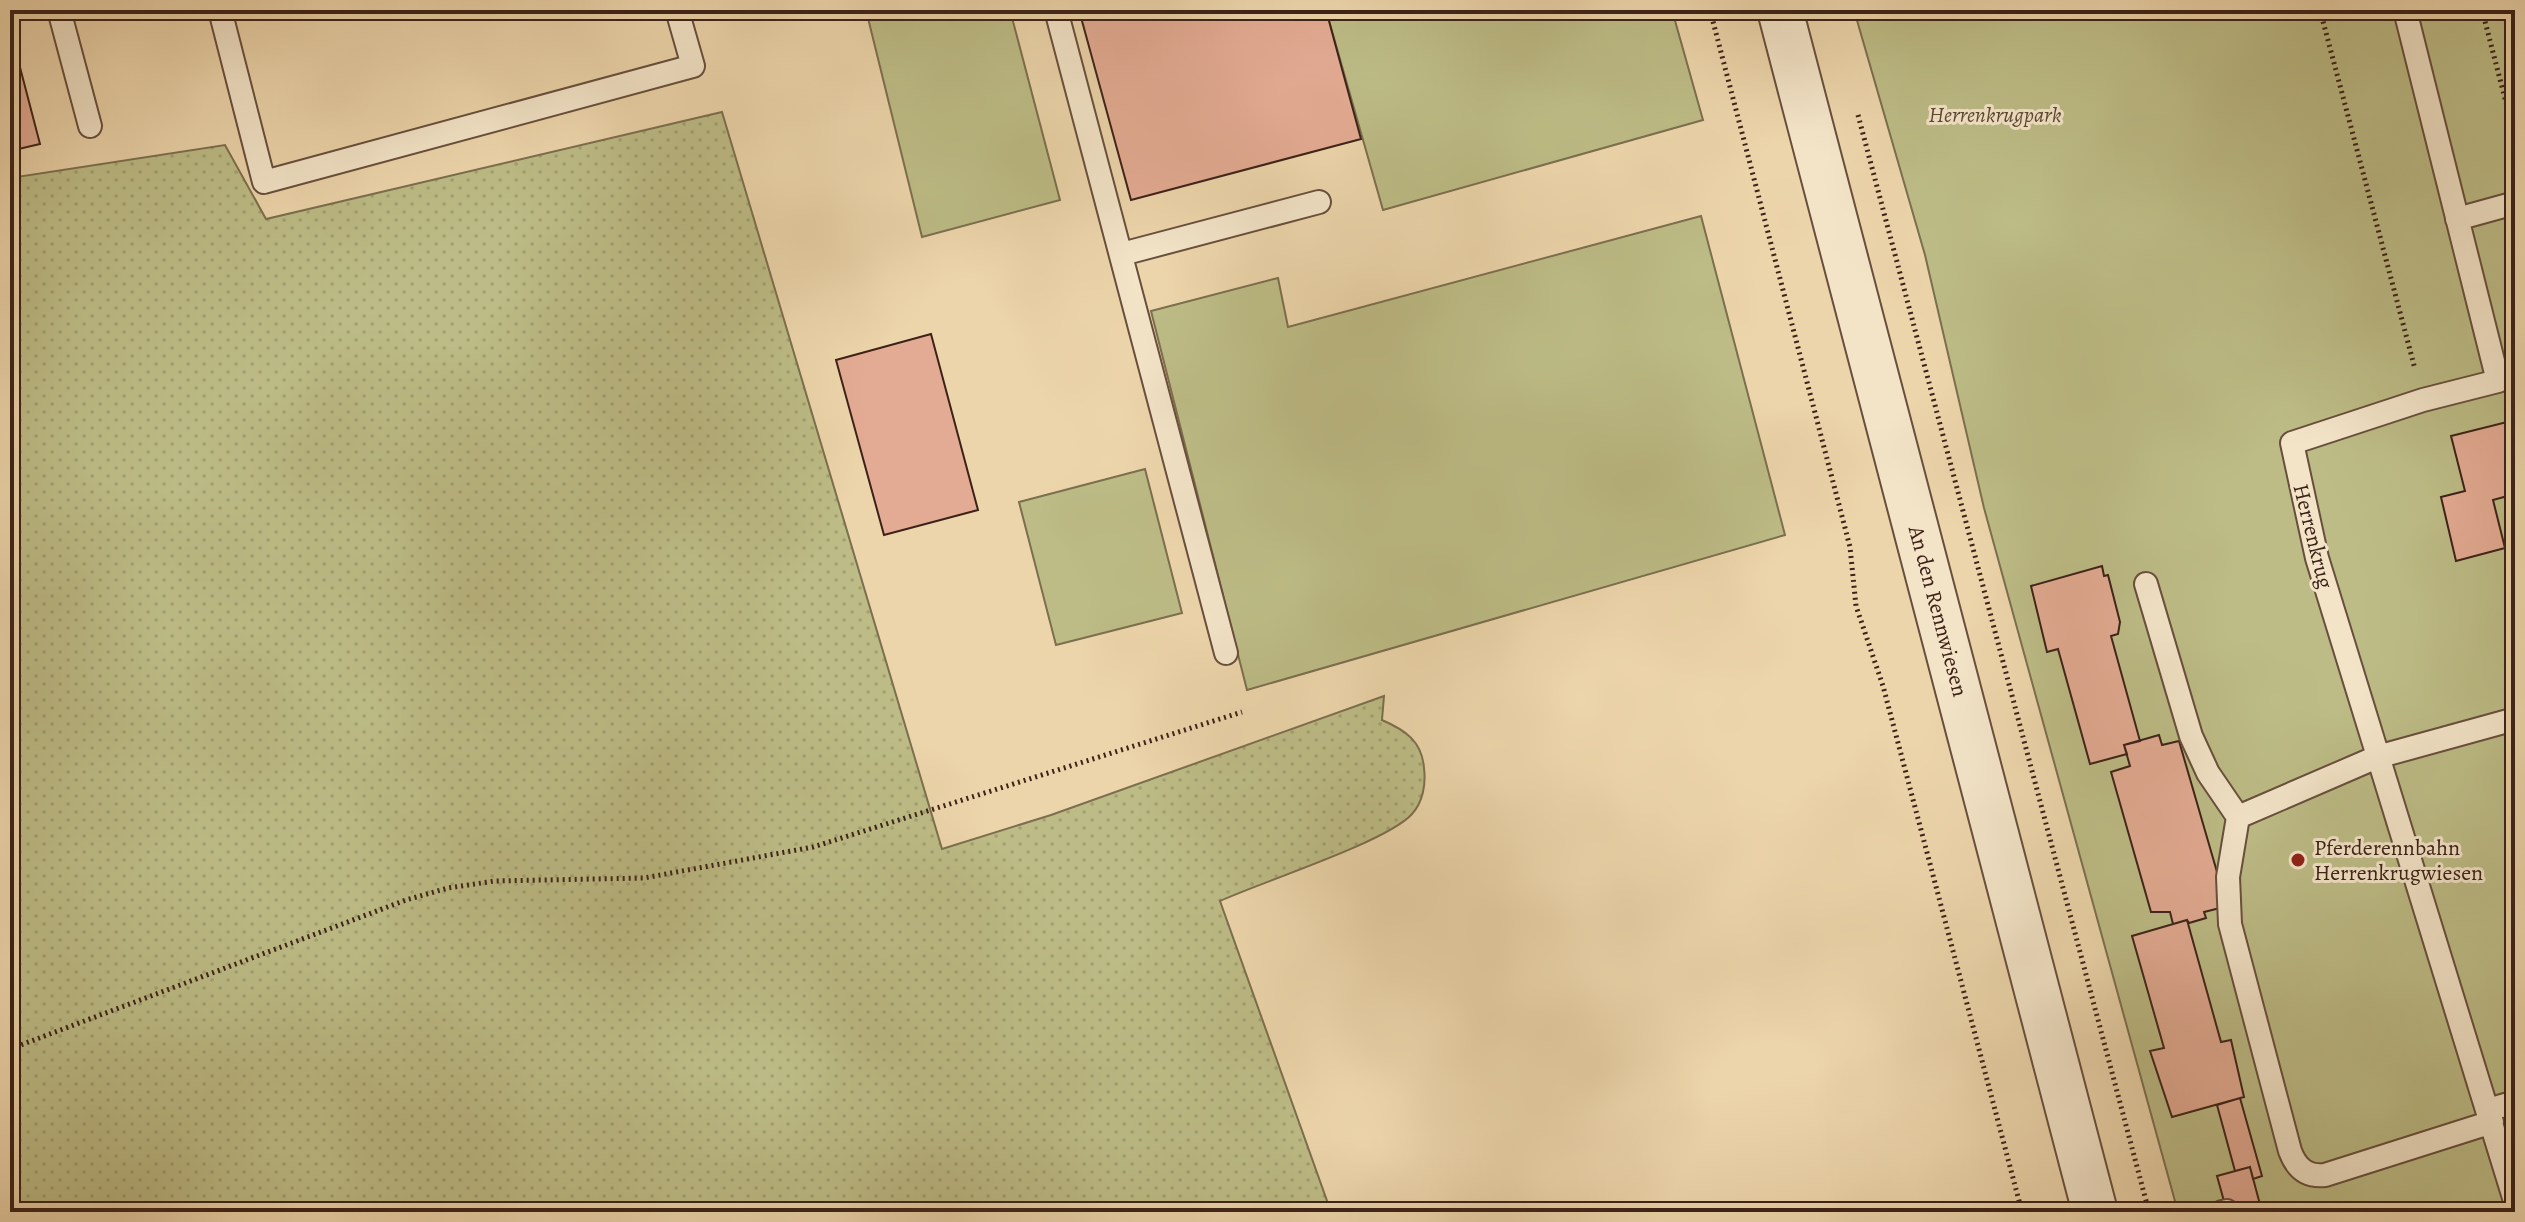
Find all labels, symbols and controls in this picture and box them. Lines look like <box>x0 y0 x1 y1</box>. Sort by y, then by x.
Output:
park label: Herrenkrugpark <box>1929 100 2062 130</box>
street label: Herrenkrug <box>2286 481 2341 592</box>
street label: An den Rennwiesen <box>1901 522 1975 700</box>
place label: Pferderennbahn Herrenkrugwiesen <box>2314 833 2483 888</box>
marker: Pferderennbahn Herrenkrugwiesen <box>2289 851 2307 869</box>

